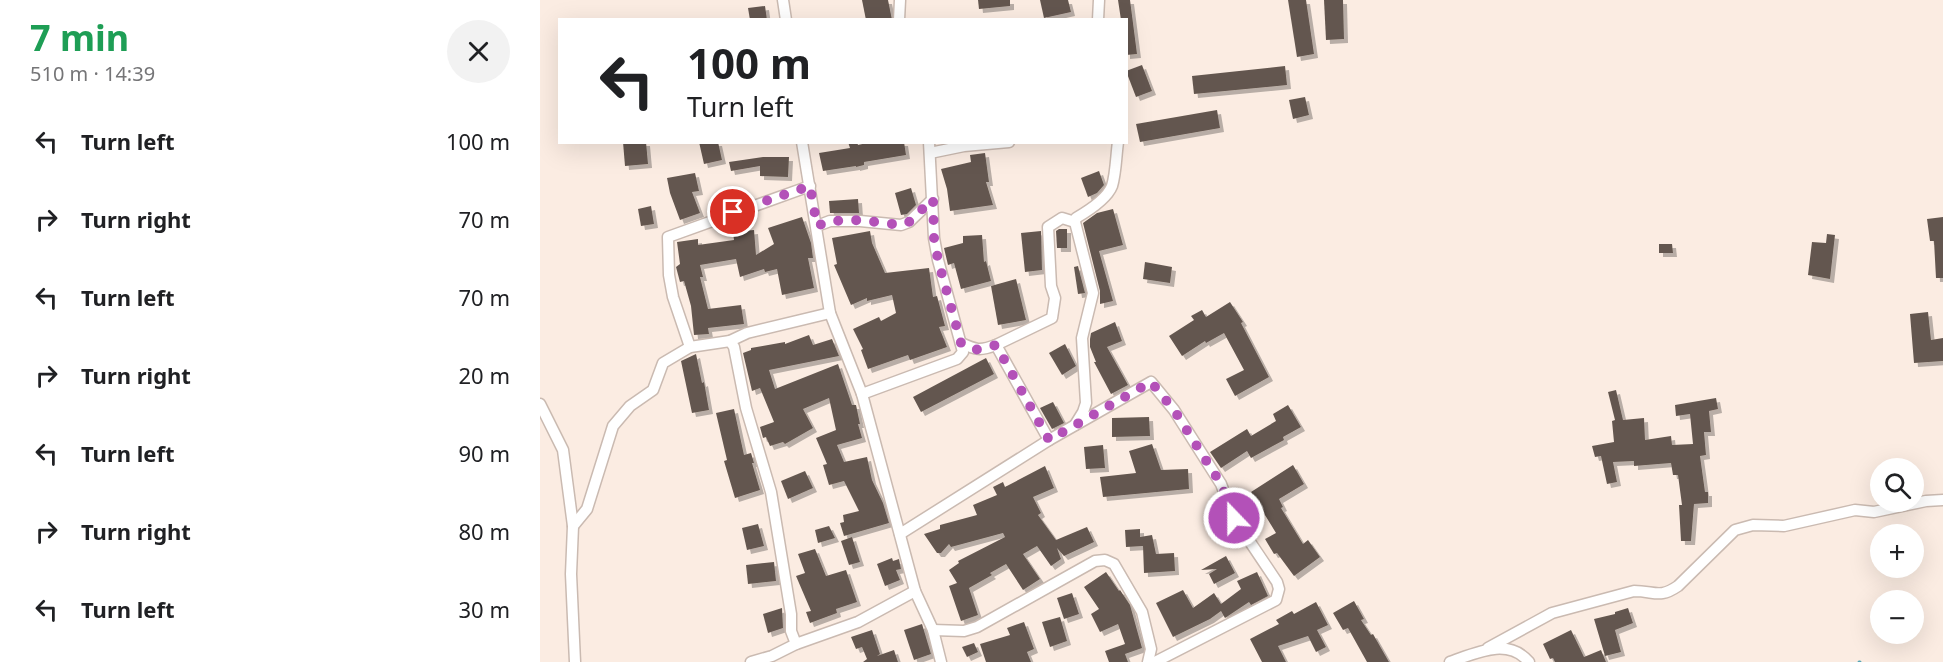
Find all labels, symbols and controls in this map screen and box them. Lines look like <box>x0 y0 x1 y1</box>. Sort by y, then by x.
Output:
text: 7 min <box>30 13 129 62</box>
button: close <box>447 20 510 83</box>
text: 100 m <box>687 34 811 91</box>
icon: left <box>588 42 666 120</box>
text: 510 m · 14:39 <box>30 60 155 87</box>
text: Turn left <box>687 88 793 125</box>
icon: left <box>30 125 63 158</box>
text: Turn left <box>81 126 175 156</box>
text: 100 m <box>446 126 510 156</box>
pin <box>707 186 758 237</box>
icon: arrive <box>716 195 749 228</box>
icon: right <box>30 203 63 236</box>
text: Turn right <box>81 204 191 234</box>
text: 70 m <box>459 204 510 234</box>
icon: left <box>30 281 63 314</box>
text: Turn left <box>81 282 175 312</box>
text: 70 m <box>459 282 510 312</box>
icon: right <box>30 359 63 392</box>
text: Turn right <box>81 360 191 390</box>
text: 20 m <box>459 360 510 390</box>
icon: left <box>30 437 63 470</box>
text: Turn left <box>81 438 175 468</box>
text: 90 m <box>459 438 510 468</box>
map controls <box>1870 458 1924 644</box>
button: search <box>1870 458 1924 512</box>
position arrow <box>1202 486 1266 550</box>
icon: right <box>30 515 63 548</box>
text: Turn right <box>81 516 191 546</box>
text: 80 m <box>459 516 510 546</box>
button: + <box>1870 524 1924 578</box>
button: − <box>1870 590 1924 644</box>
icon: left <box>30 593 63 626</box>
text: Turn left <box>81 594 175 624</box>
text: 30 m <box>459 594 510 624</box>

